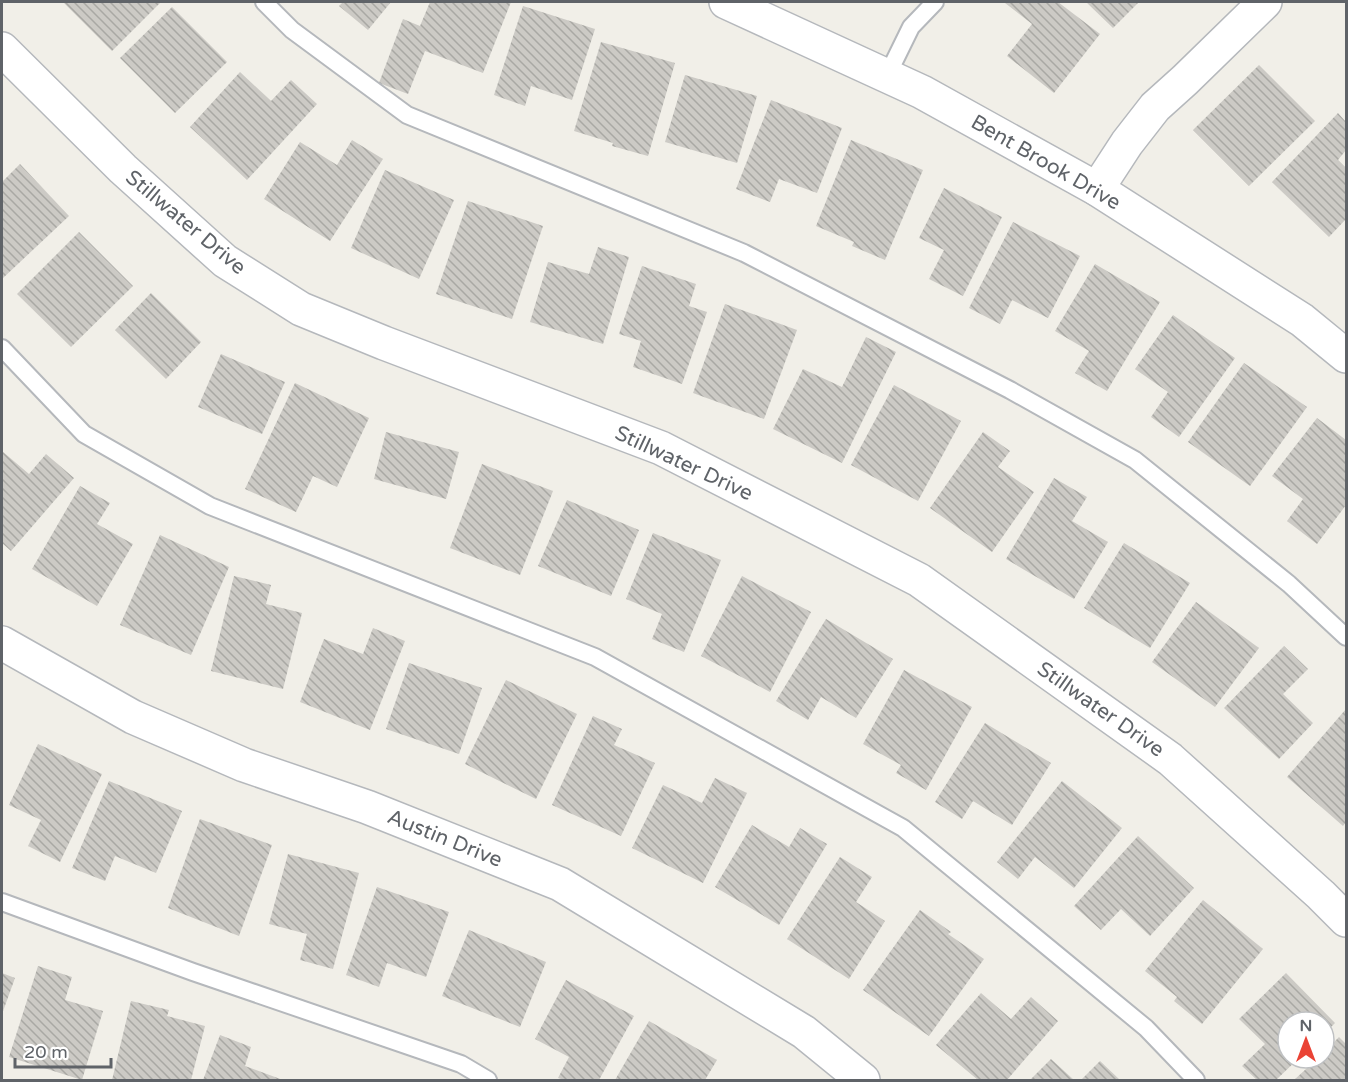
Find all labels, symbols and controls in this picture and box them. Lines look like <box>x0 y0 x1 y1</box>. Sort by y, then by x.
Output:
street label: Bent Brook Drive <box>966 109 1125 215</box>
street label: Stillwater Drive <box>120 165 251 280</box>
street label: Stillwater Drive <box>611 421 757 506</box>
street label: Stillwater Drive <box>1032 656 1169 763</box>
street label: Austin Drive <box>384 804 506 873</box>
north arrow <box>1276 1010 1336 1070</box>
text: N <box>1300 1016 1312 1036</box>
scale bar <box>15 1031 111 1069</box>
text: 20 m <box>24 1041 68 1063</box>

